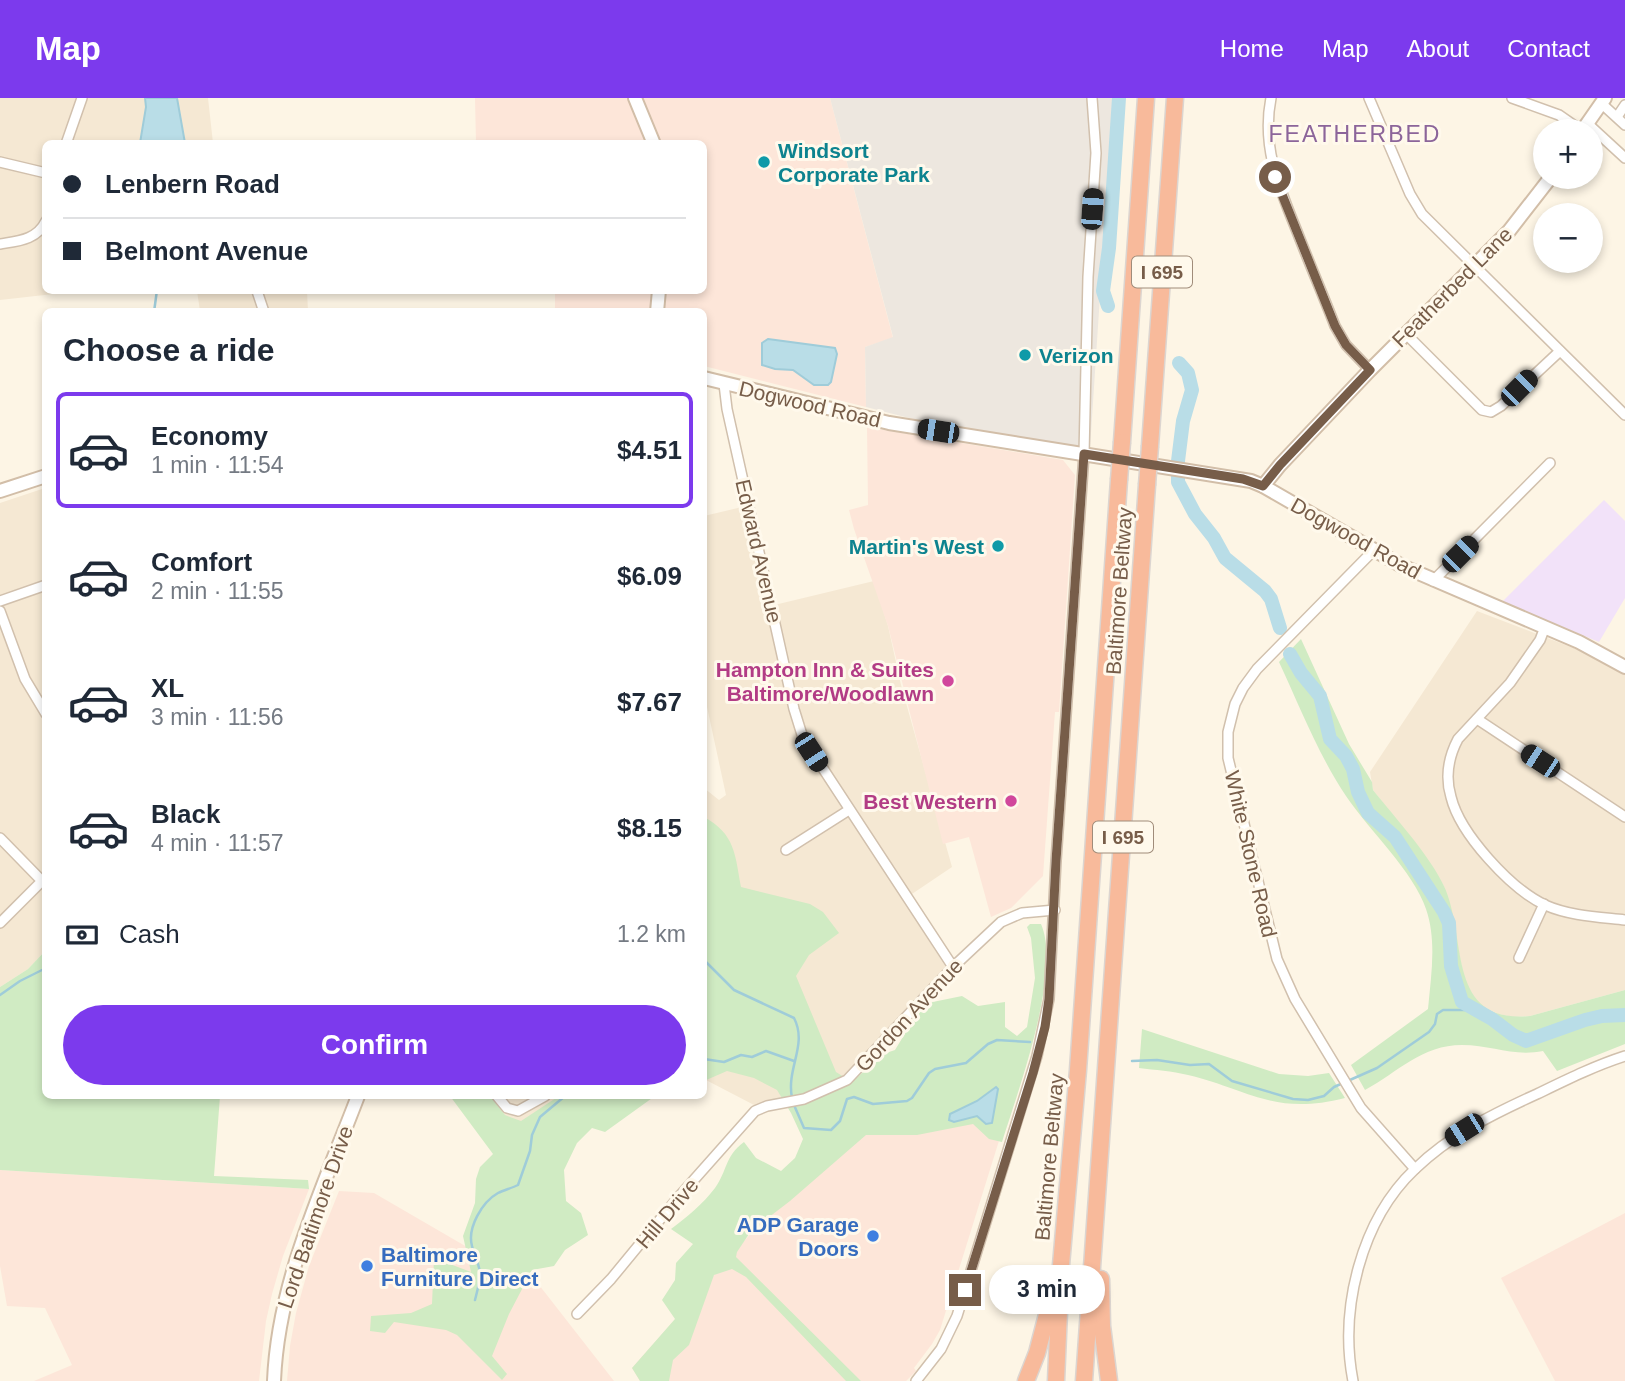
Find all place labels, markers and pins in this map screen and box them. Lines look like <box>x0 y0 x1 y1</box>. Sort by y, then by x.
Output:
place label: Windsort Corporate Park <box>778 139 930 186</box>
marker: Windsort Corporate Park <box>756 154 772 170</box>
place label: Verizon <box>1039 344 1114 367</box>
marker: Verizon <box>1017 347 1033 363</box>
place label: Martin's West <box>849 535 984 558</box>
marker: Martin's West <box>990 538 1006 554</box>
place label: Hampton Inn & Suites Baltimore/Woodlawn <box>716 658 934 705</box>
marker: Hampton Inn & Suites Baltimore/Woodlawn <box>940 673 956 689</box>
place label: Best Western <box>863 790 997 813</box>
marker: Best Western <box>1003 793 1019 809</box>
place label: ADP Garage Doors <box>737 1213 859 1260</box>
marker: ADP Garage Doors <box>865 1228 881 1244</box>
place label: Baltimore Furniture Direct <box>381 1243 539 1290</box>
marker: Baltimore Furniture Direct <box>359 1258 375 1274</box>

